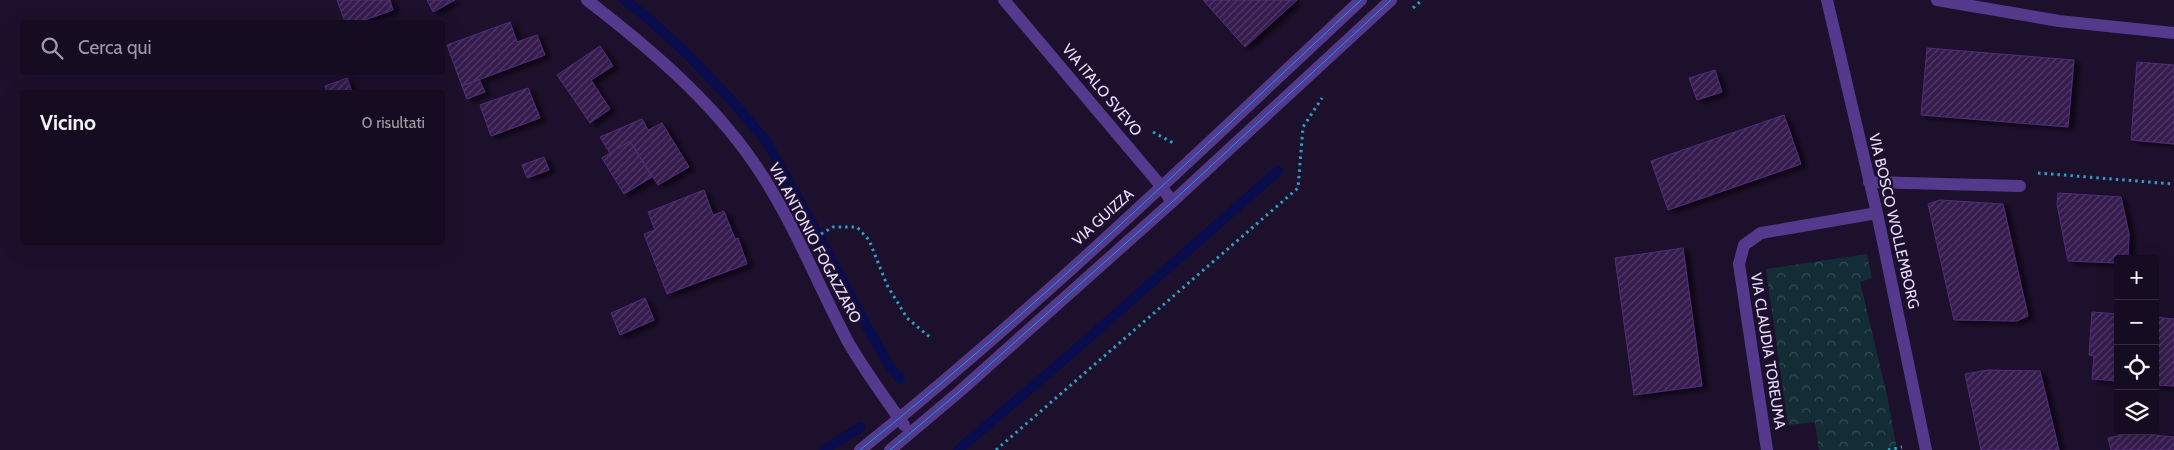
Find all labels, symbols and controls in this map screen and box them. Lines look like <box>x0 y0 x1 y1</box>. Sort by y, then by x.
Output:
search box <box>20 20 445 75</box>
icon: search <box>38 34 66 62</box>
text: Cerca qui <box>78 36 152 59</box>
street label: VIA ITALO SVEVO <box>1058 40 1146 140</box>
text: Vicino <box>40 110 96 135</box>
text: 0 risultati <box>361 113 425 132</box>
street label: VIA BOSCO WOLLEMBORG <box>1865 132 1923 310</box>
street label: VIA ANTONIO FOGAZZARO <box>765 160 865 326</box>
street label: VIA GUIZZA <box>1069 184 1138 249</box>
map controls <box>2114 255 2159 435</box>
button: + <box>2114 255 2159 300</box>
street label: VIA CLAUDIA TOREUMA <box>1747 271 1789 431</box>
button: − <box>2114 300 2159 345</box>
button: locate <box>2114 345 2159 390</box>
button: layers <box>2114 390 2159 435</box>

